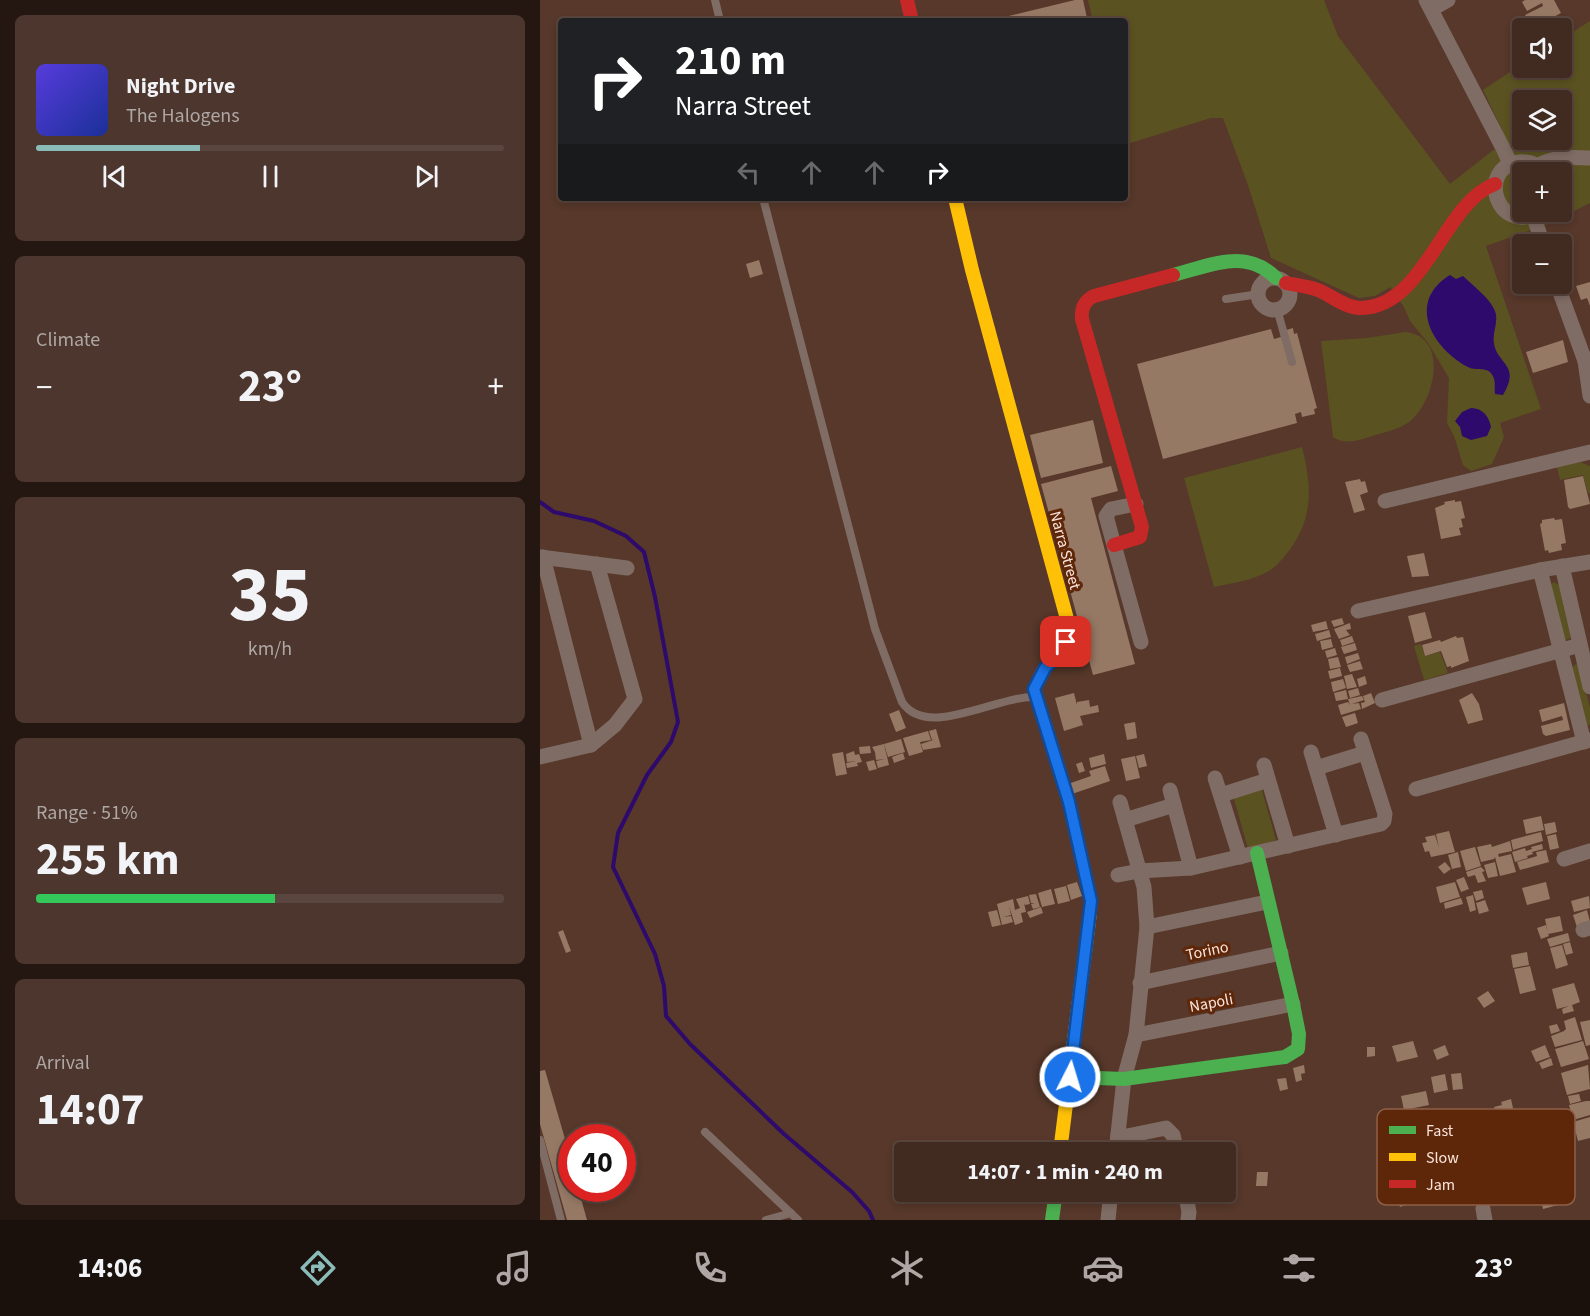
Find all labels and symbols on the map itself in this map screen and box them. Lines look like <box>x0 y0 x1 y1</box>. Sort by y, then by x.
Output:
street label: Narra Street <box>1044 509 1086 593</box>
pin <box>1040 616 1091 667</box>
street label: Torino <box>1184 936 1231 966</box>
street label: Napoli <box>1188 988 1235 1018</box>
position arrow <box>1038 1045 1102 1109</box>
legend <box>1377 1109 1575 1205</box>
text: Fast <box>1426 1120 1454 1142</box>
speed limit sign: 40 <box>558 1124 636 1202</box>
text: Slow <box>1426 1147 1459 1169</box>
text: Jam <box>1426 1174 1455 1196</box>

